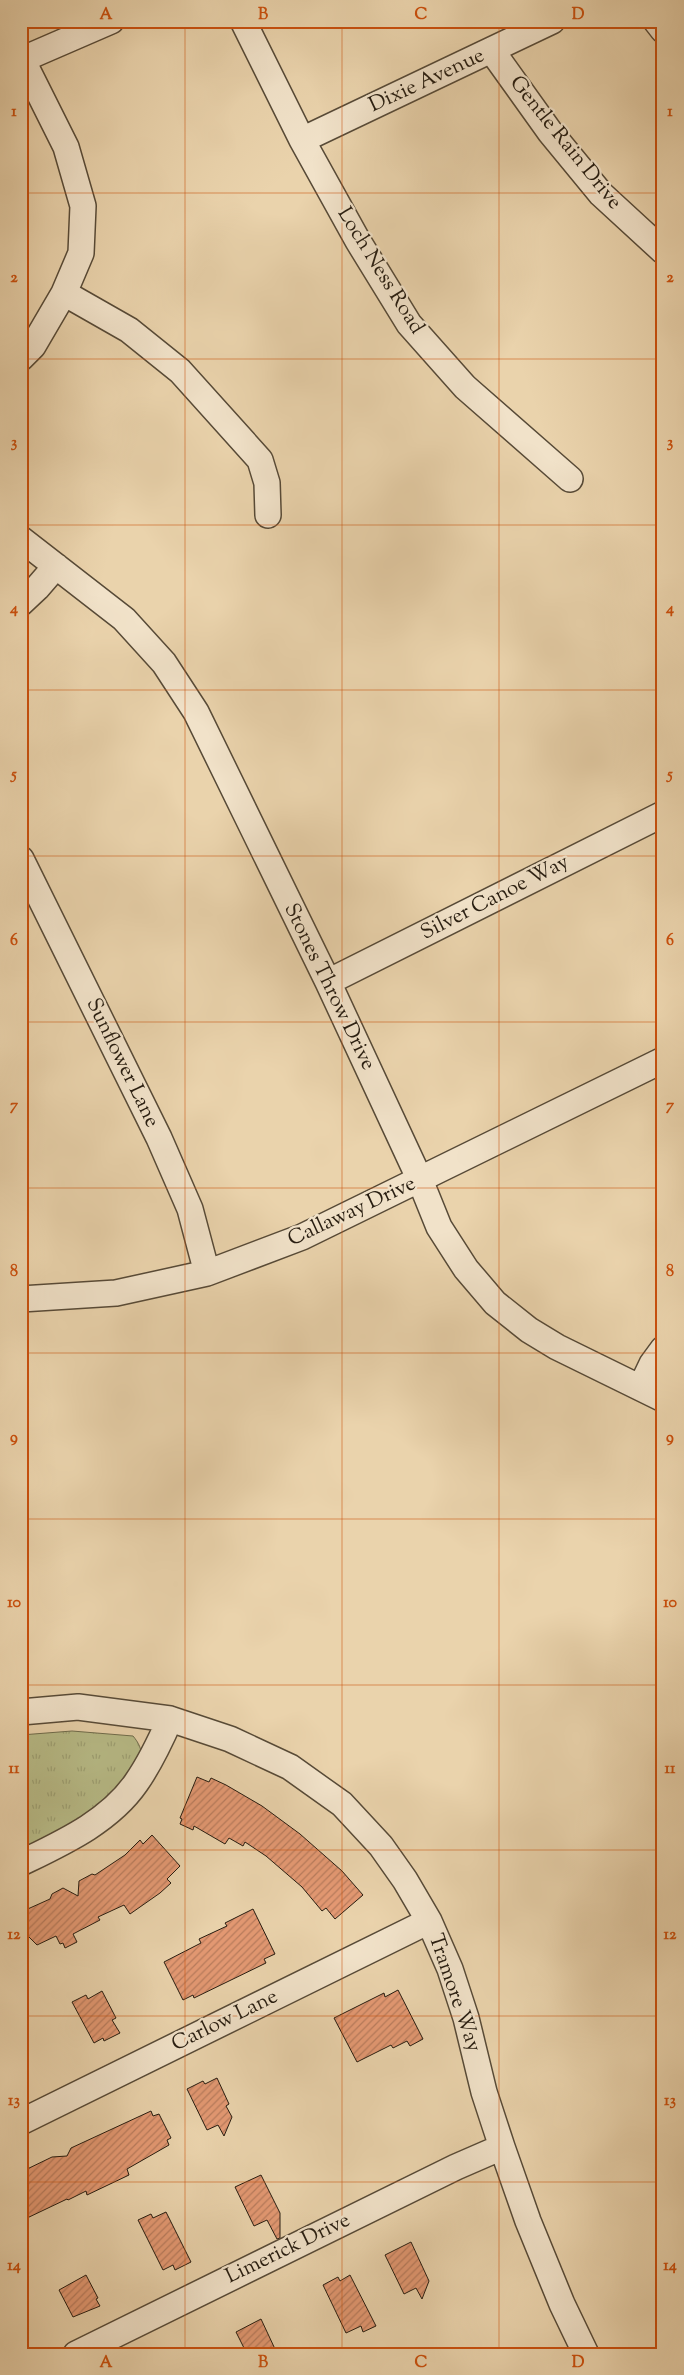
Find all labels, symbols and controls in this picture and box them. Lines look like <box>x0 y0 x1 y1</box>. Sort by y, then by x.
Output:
text: A <box>100 4 113 27</box>
text: B <box>258 4 268 27</box>
text: C <box>415 4 428 27</box>
text: D <box>572 4 585 27</box>
street label: Dixie Avenue <box>364 41 490 121</box>
street label: Gentle Rain Drive <box>502 70 628 216</box>
text: 1 <box>11 101 17 124</box>
text: 1 <box>667 101 673 124</box>
street label: Loch Ness Road <box>329 202 431 340</box>
text: 2 <box>10 267 18 290</box>
text: 2 <box>666 267 674 290</box>
text: 3 <box>11 432 18 455</box>
text: 3 <box>667 432 674 455</box>
text: 4 <box>9 598 18 621</box>
text: 4 <box>665 598 674 621</box>
text: 5 <box>9 764 17 787</box>
text: 5 <box>665 764 673 787</box>
street label: Silver Canoe Way <box>416 847 575 948</box>
street label: Stones Throw Drive <box>276 899 382 1075</box>
text: 6 <box>10 930 18 953</box>
text: 6 <box>666 930 674 953</box>
street label: Sunflower Lane <box>78 993 166 1133</box>
text: 7 <box>10 1095 19 1118</box>
text: 7 <box>666 1095 675 1118</box>
street label: Callaway Drive <box>283 1169 421 1255</box>
text: 8 <box>10 1261 18 1284</box>
text: 8 <box>666 1261 674 1284</box>
text: 9 <box>10 1427 18 1450</box>
text: 9 <box>666 1427 674 1450</box>
text: 10 <box>7 1592 21 1615</box>
text: 10 <box>663 1592 677 1615</box>
text: 11 <box>9 1758 20 1781</box>
text: 11 <box>665 1758 676 1781</box>
text: 12 <box>8 1924 21 1947</box>
text: 12 <box>664 1924 677 1947</box>
street label: Tramore Way <box>420 1930 488 2057</box>
street label: Carlow Lane <box>167 1982 283 2060</box>
text: 13 <box>8 2090 20 2113</box>
text: 13 <box>664 2090 676 2113</box>
street label: Limerick Drive <box>221 2206 355 2292</box>
text: 14 <box>7 2255 21 2278</box>
text: 14 <box>663 2255 677 2278</box>
text: A <box>100 2352 113 2375</box>
text: B <box>258 2352 268 2375</box>
text: C <box>415 2352 428 2375</box>
text: D <box>572 2352 585 2375</box>

